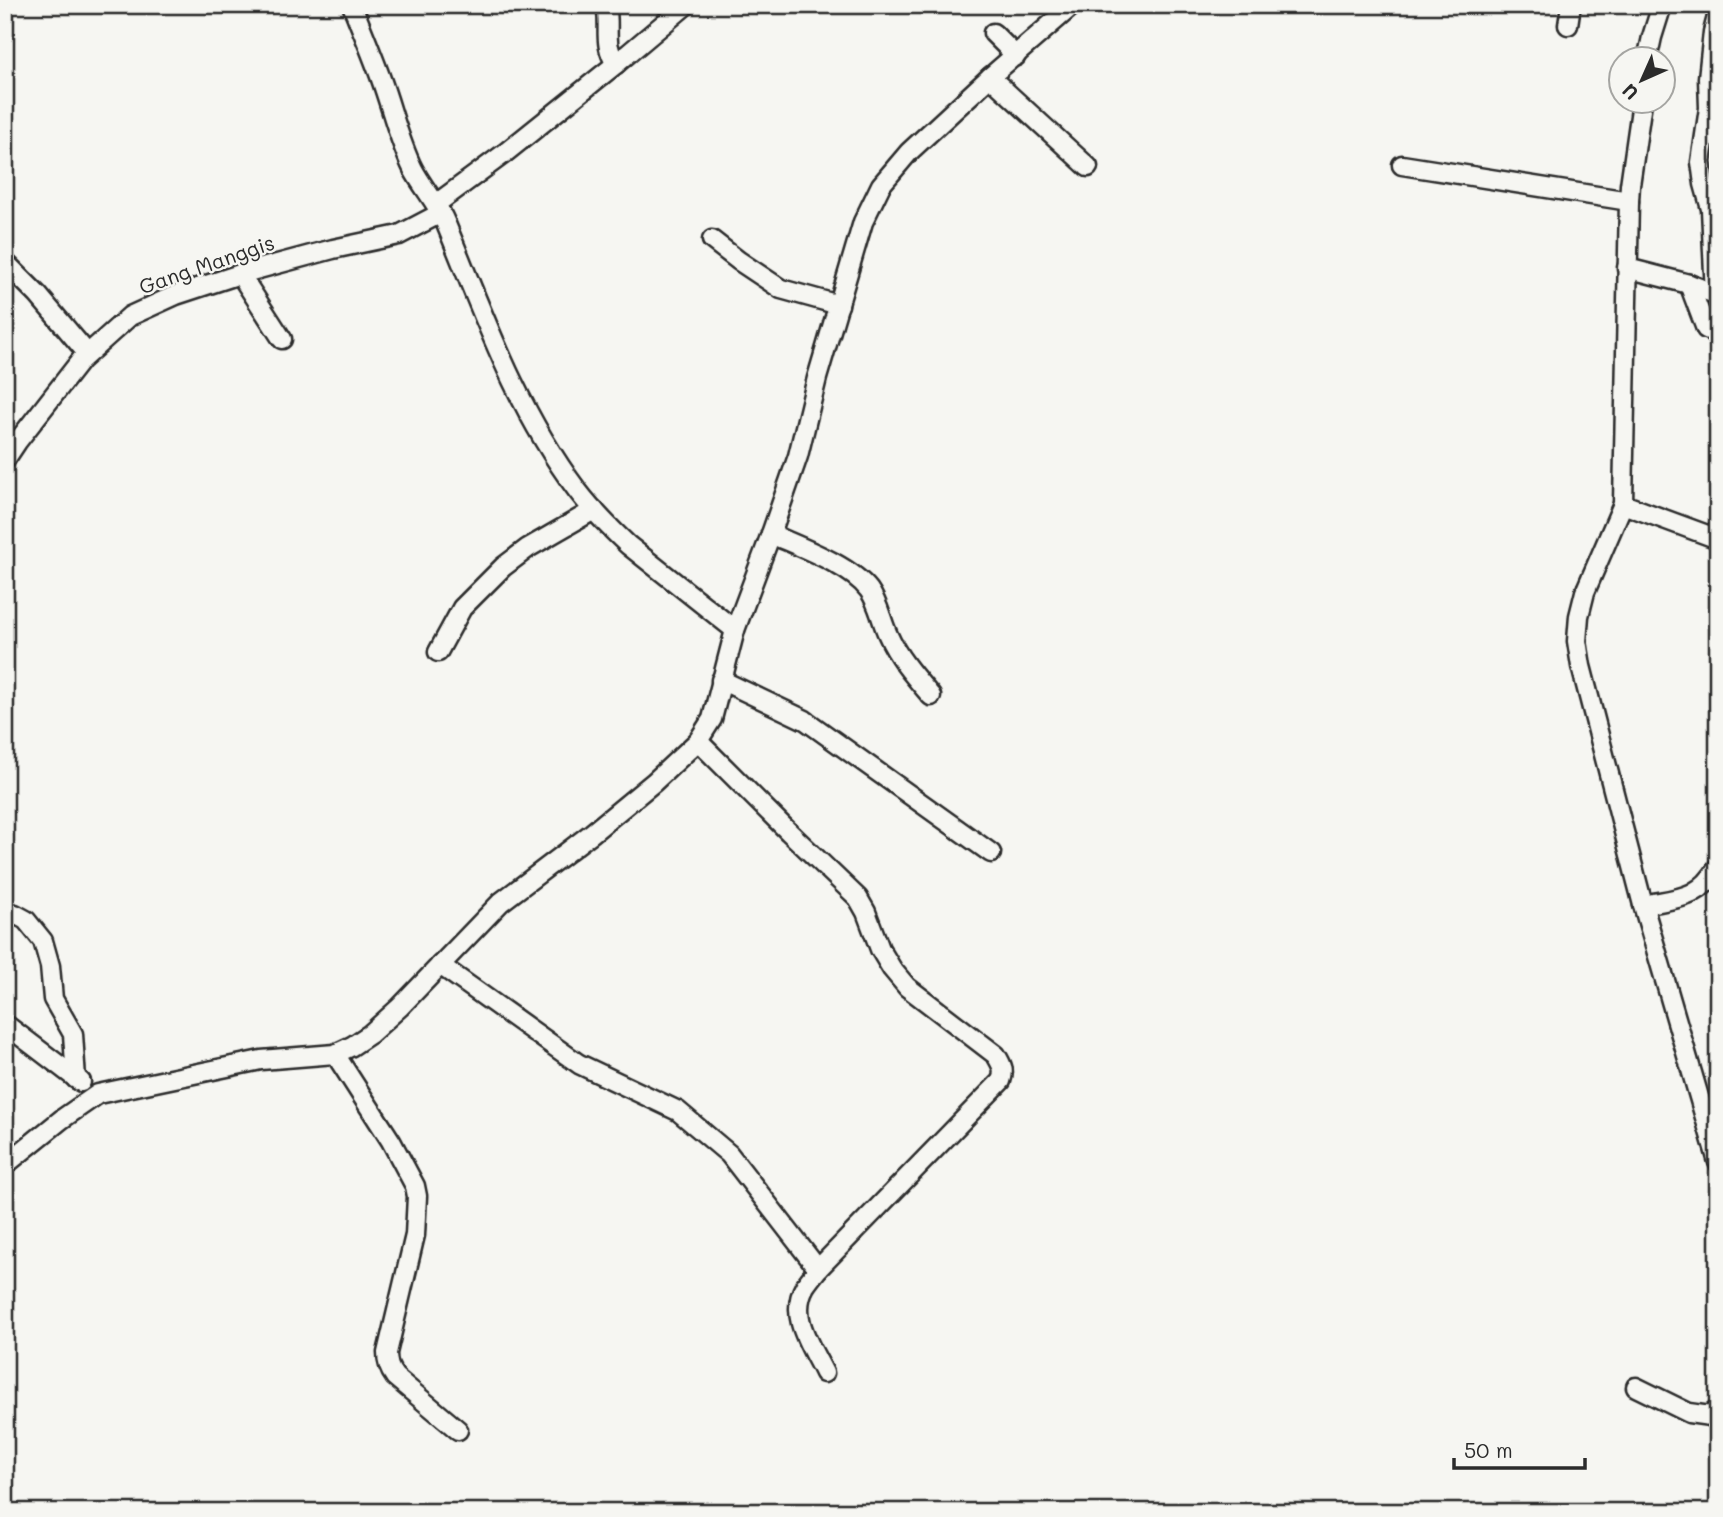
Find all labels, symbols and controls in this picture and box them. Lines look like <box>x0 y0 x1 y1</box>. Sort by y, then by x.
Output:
north arrow <box>1608 46 1678 116</box>
text: U <box>1616 79 1643 106</box>
street label: Gang Manggis <box>135 228 278 299</box>
scale bar <box>1454 1426 1585 1470</box>
text: 50 m <box>1464 1436 1513 1463</box>

